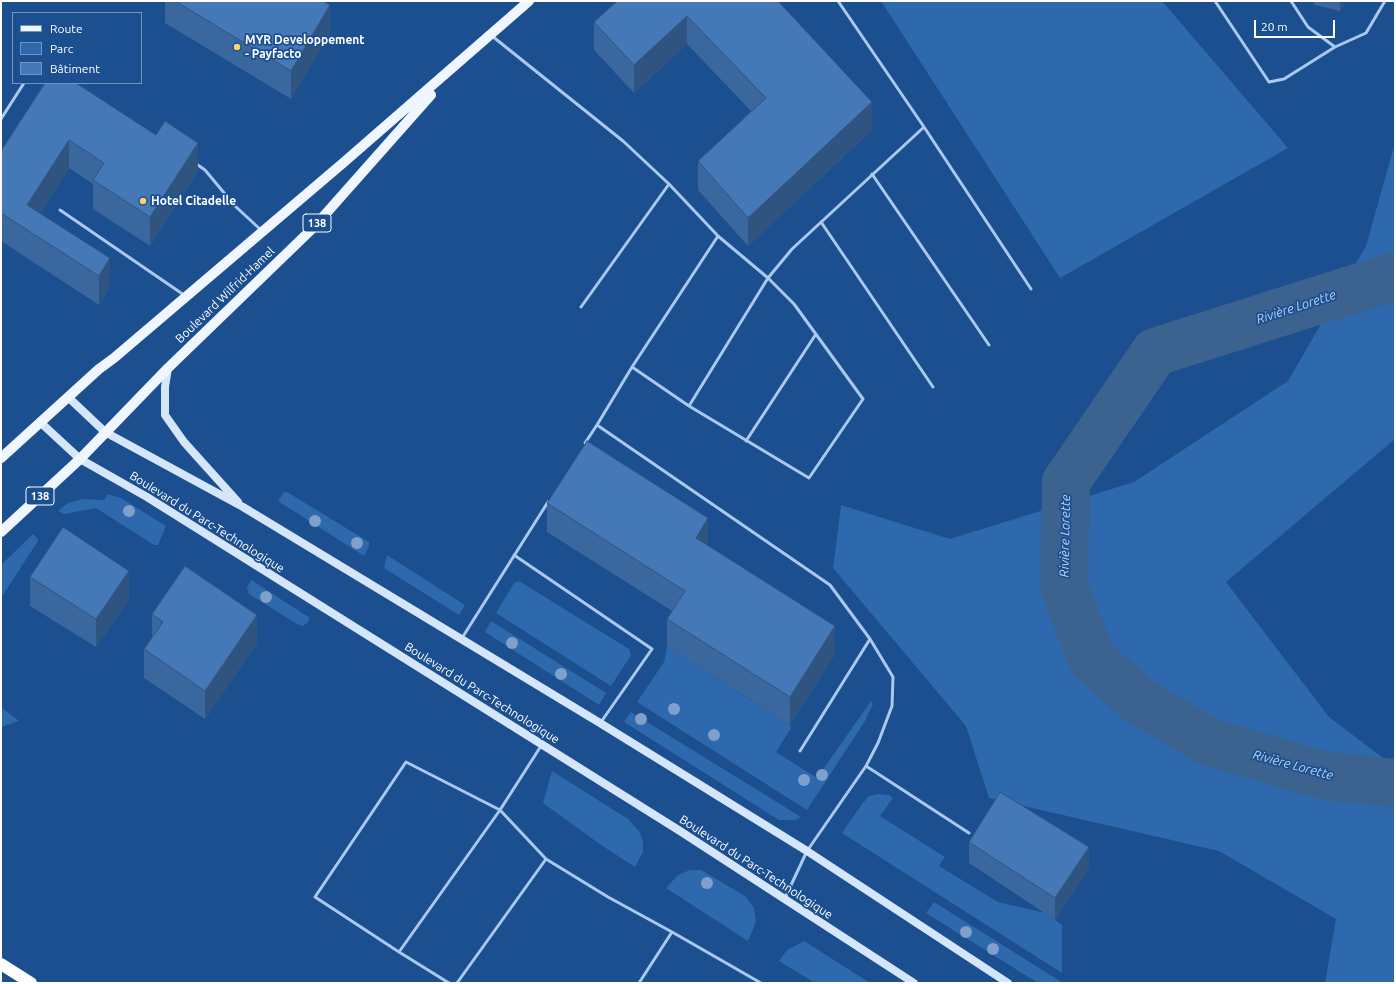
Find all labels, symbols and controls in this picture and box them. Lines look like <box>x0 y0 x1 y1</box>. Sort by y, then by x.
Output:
legend <box>12 12 142 84</box>
scale bar <box>1256 12 1337 38</box>
text: 20 m <box>1261 20 1288 33</box>
text: Route <box>50 22 83 35</box>
place label: MYR Developpement - Payfacto <box>245 33 365 61</box>
text: Parc <box>50 42 73 55</box>
marker: MYR Developpement - Payfacto <box>232 42 242 52</box>
text: Bâtiment <box>50 62 100 75</box>
place label: Hotel Citadelle <box>151 194 236 208</box>
marker: Hotel Citadelle <box>138 196 148 206</box>
road number: 138 <box>303 214 331 232</box>
street label: Boulevard Wilfrid-Hamel <box>172 244 278 346</box>
water label: Rivière Lorette <box>1254 287 1338 327</box>
street label: Boulevard du Parc-Technologique <box>127 468 287 576</box>
road number: 138 <box>26 487 54 505</box>
water label: Rivière Lorette <box>1056 494 1074 578</box>
street label: Boulevard du Parc-Technologique <box>402 639 562 747</box>
water label: Rivière Lorette <box>1251 747 1335 783</box>
street label: Boulevard du Parc-Technologique <box>677 812 835 922</box>

